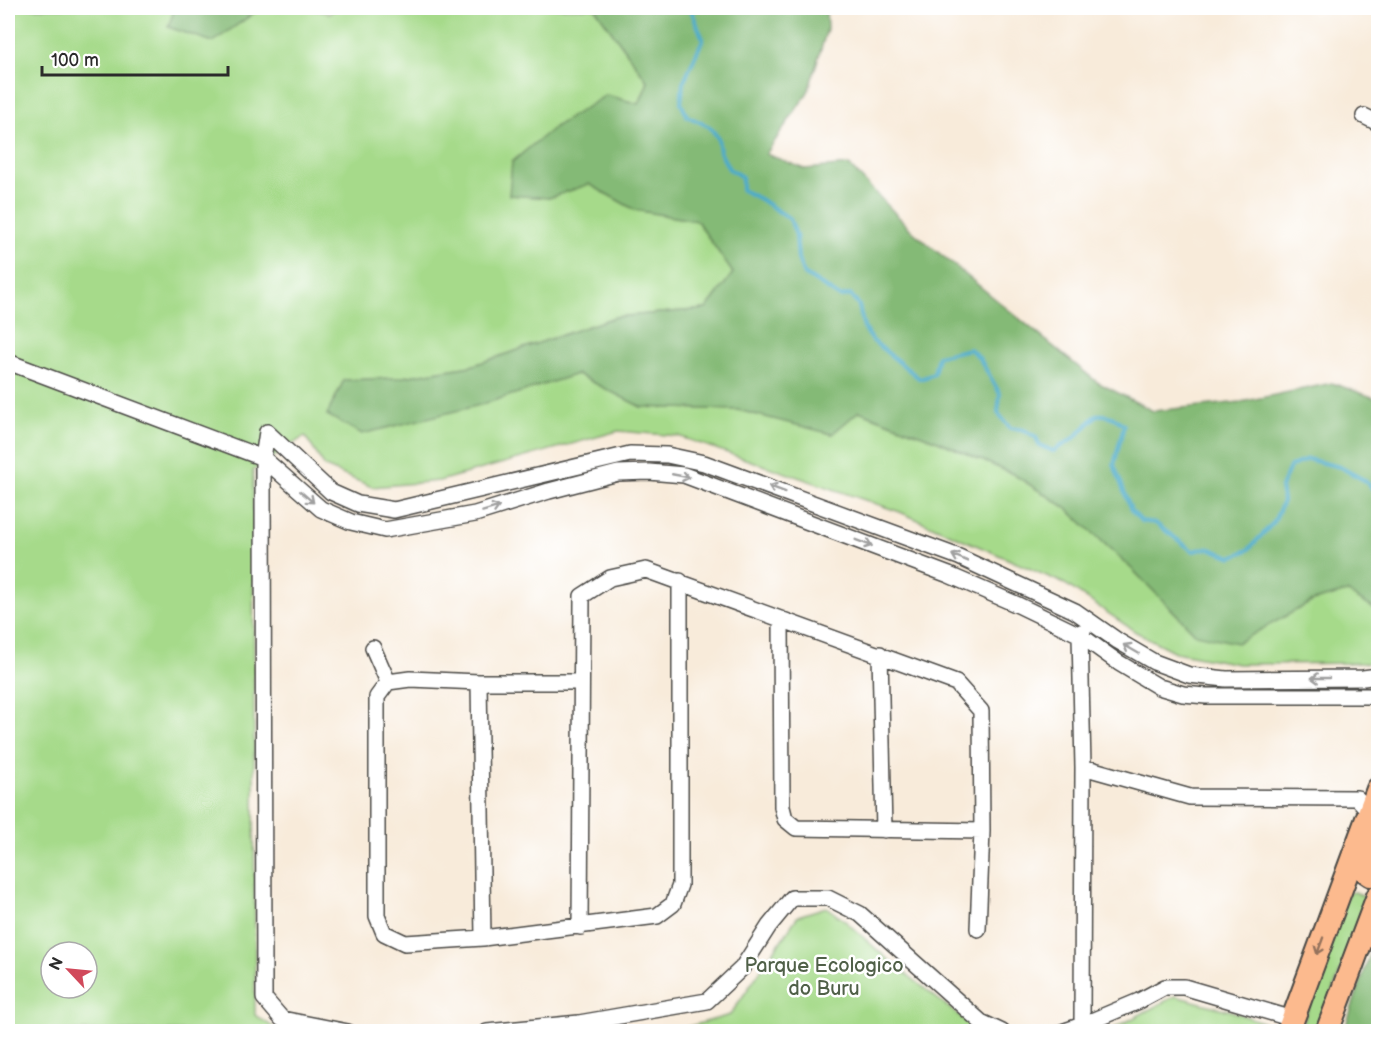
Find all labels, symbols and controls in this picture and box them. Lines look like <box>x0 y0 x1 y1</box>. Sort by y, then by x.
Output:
scale bar <box>42 39 228 77</box>
text: 100 m <box>51 50 99 71</box>
one-way arrow <box>670 471 690 482</box>
one-way arrow <box>768 483 787 494</box>
one-way arrow <box>299 490 314 504</box>
one-way arrow <box>481 503 500 514</box>
one-way arrow <box>854 538 872 549</box>
one-way arrow <box>951 552 969 563</box>
one-way arrow <box>1123 642 1140 654</box>
one-way arrow <box>1311 672 1331 684</box>
one-way arrow <box>1314 936 1325 955</box>
north arrow <box>39 940 99 1000</box>
park label: Parque Ecologico do Buru <box>744 954 904 1001</box>
text: N <box>46 955 68 974</box>

